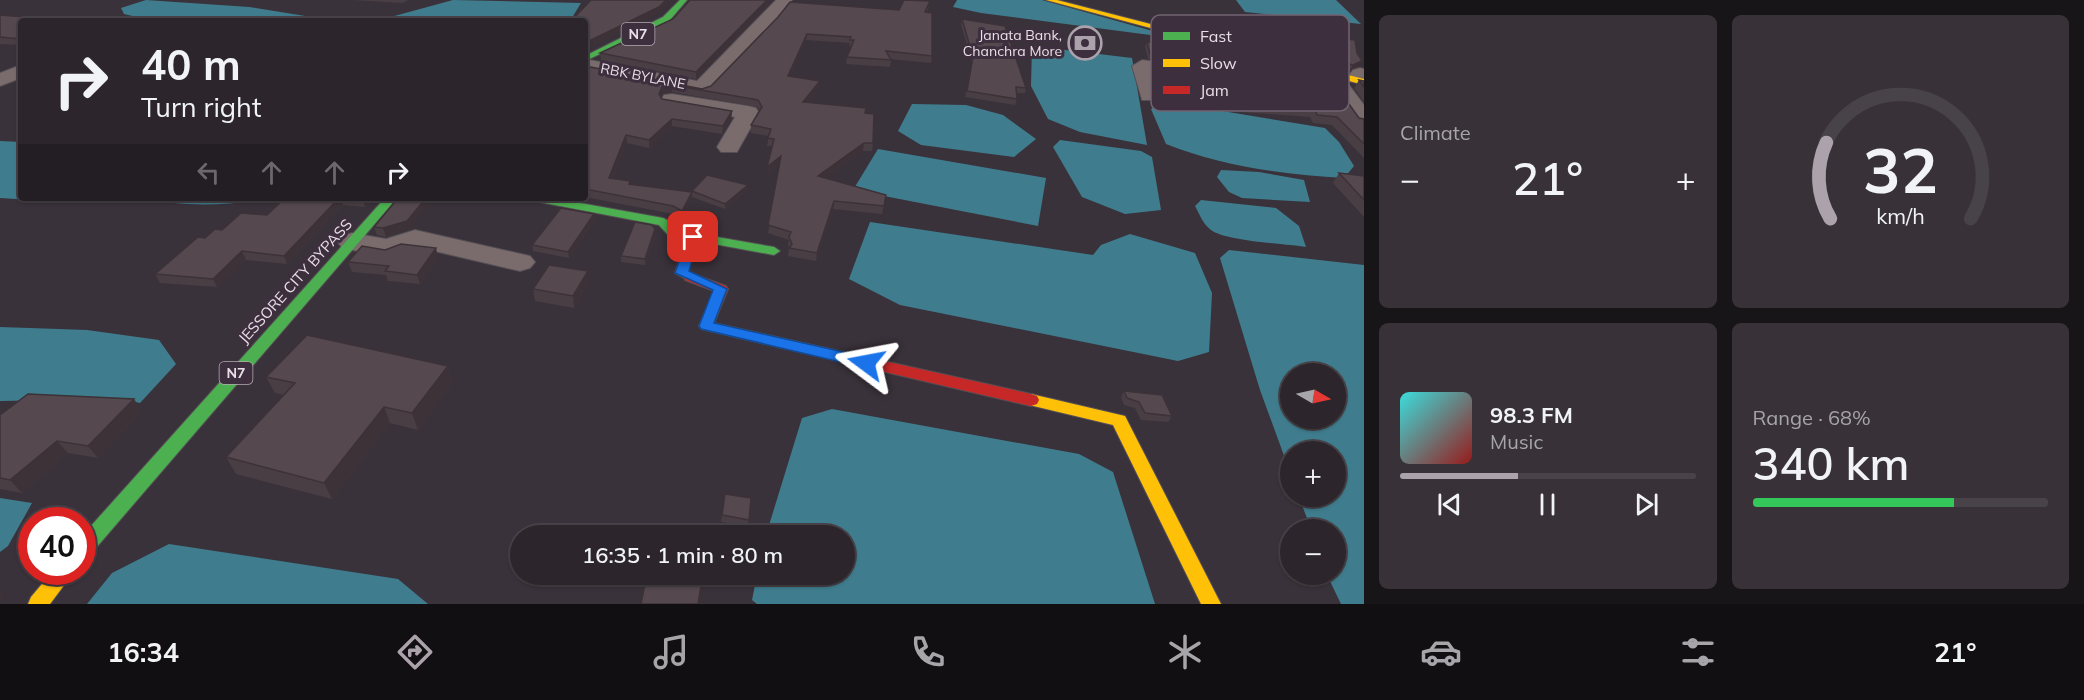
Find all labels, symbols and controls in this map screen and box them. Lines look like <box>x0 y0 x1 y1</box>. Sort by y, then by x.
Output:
legend <box>1151 15 1349 111</box>
road number: N7 <box>622 23 654 45</box>
bank icon: Janata Bank, Chanchra More <box>1067 25 1103 61</box>
place label: Janata Bank, Chanchra More <box>963 26 1062 60</box>
text: Fast <box>1200 26 1232 46</box>
text: 40 m <box>141 38 241 91</box>
icon: right <box>42 42 120 120</box>
text: Slow <box>1200 53 1237 73</box>
street label: RBK BYLANE <box>599 59 687 93</box>
text: Jam <box>1200 80 1229 100</box>
text: Turn right <box>141 90 261 124</box>
text: Climate <box>1400 120 1471 145</box>
text: 32 <box>1863 130 1938 209</box>
text: 21° <box>1512 150 1583 206</box>
icon: left <box>192 156 225 189</box>
icon: ahead <box>255 156 288 189</box>
icon: ahead <box>318 156 351 189</box>
icon: right <box>381 156 414 189</box>
text: − <box>1400 158 1420 199</box>
text: + <box>1676 158 1695 199</box>
text: km/h <box>1876 202 1924 229</box>
pin <box>667 211 718 262</box>
street label: JESSORE CITY BYPASS <box>234 215 356 347</box>
icon: arrive <box>676 220 709 253</box>
position arrow <box>834 331 898 395</box>
road number: N7 <box>220 362 252 384</box>
north arrow <box>1280 363 1346 429</box>
map controls <box>1280 363 1346 585</box>
text: 98.3 FM <box>1490 401 1573 429</box>
text: Range · 68% <box>1753 405 1871 430</box>
text: Music <box>1490 429 1543 454</box>
text: 340 km <box>1753 435 1909 491</box>
button: + <box>1280 441 1346 507</box>
icon: previous <box>1433 488 1466 521</box>
icon: pause <box>1531 488 1564 521</box>
icon: next <box>1630 488 1663 521</box>
speed limit sign: 40 <box>18 507 96 585</box>
button: − <box>1280 519 1346 585</box>
text: 16:35 · 1 min · 80 m <box>582 541 783 569</box>
icon: directions <box>394 631 436 673</box>
icon: music <box>650 631 692 673</box>
icon: phone <box>907 631 949 673</box>
icon: climate <box>1164 631 1206 673</box>
icon: car <box>1420 631 1462 673</box>
icon: filters <box>1677 631 1719 673</box>
text: 16:34 <box>107 635 179 669</box>
text: 21° <box>1934 635 1977 669</box>

